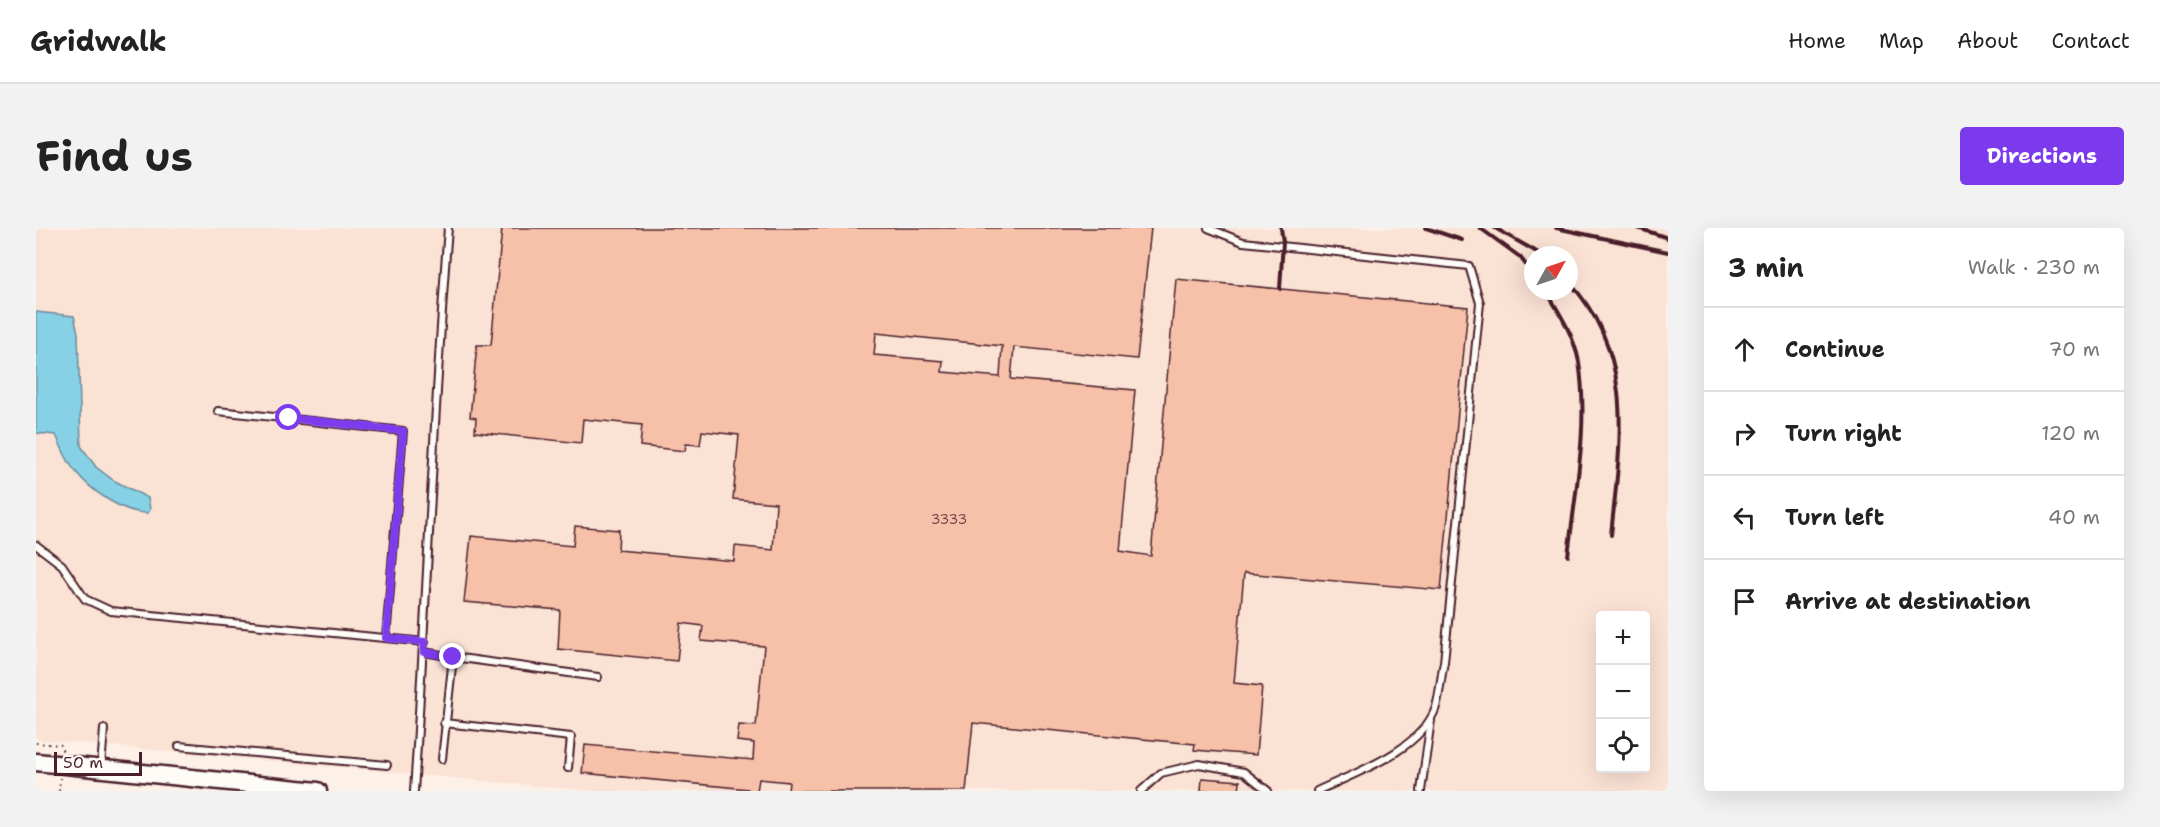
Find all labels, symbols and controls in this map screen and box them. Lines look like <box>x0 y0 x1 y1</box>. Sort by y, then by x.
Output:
text: Gridwalk <box>30 22 167 60</box>
text: Home <box>1788 27 1846 55</box>
text: Map <box>1879 27 1924 55</box>
text: About <box>1957 27 2018 55</box>
text: Contact <box>2051 27 2130 55</box>
button: Directions <box>1960 127 2124 185</box>
text: Find us <box>36 128 193 184</box>
north arrow <box>1524 246 1578 300</box>
text: 3 min <box>1728 250 1804 285</box>
text: Walk · 230 m <box>1968 254 2100 280</box>
icon: ahead <box>1728 333 1761 366</box>
text: Continue <box>1785 335 1885 364</box>
text: 70 m <box>2048 336 2100 362</box>
route start <box>275 404 301 430</box>
icon: right <box>1728 417 1761 450</box>
text: Turn right <box>1785 419 1902 448</box>
text: 120 m <box>2041 420 2100 446</box>
icon: left <box>1728 501 1761 534</box>
text: Turn left <box>1785 503 1884 532</box>
text: 40 m <box>2048 504 2100 530</box>
house number: 3333 <box>931 510 967 528</box>
icon: arrive <box>1728 585 1761 618</box>
text: Arrive at destination <box>1785 587 2031 616</box>
map controls <box>1596 611 1650 773</box>
button: + <box>1596 611 1650 665</box>
route end <box>439 643 465 669</box>
button: − <box>1596 665 1650 719</box>
button: locate <box>1596 719 1650 773</box>
scale bar <box>54 749 142 776</box>
text: 50 m <box>63 752 103 773</box>

